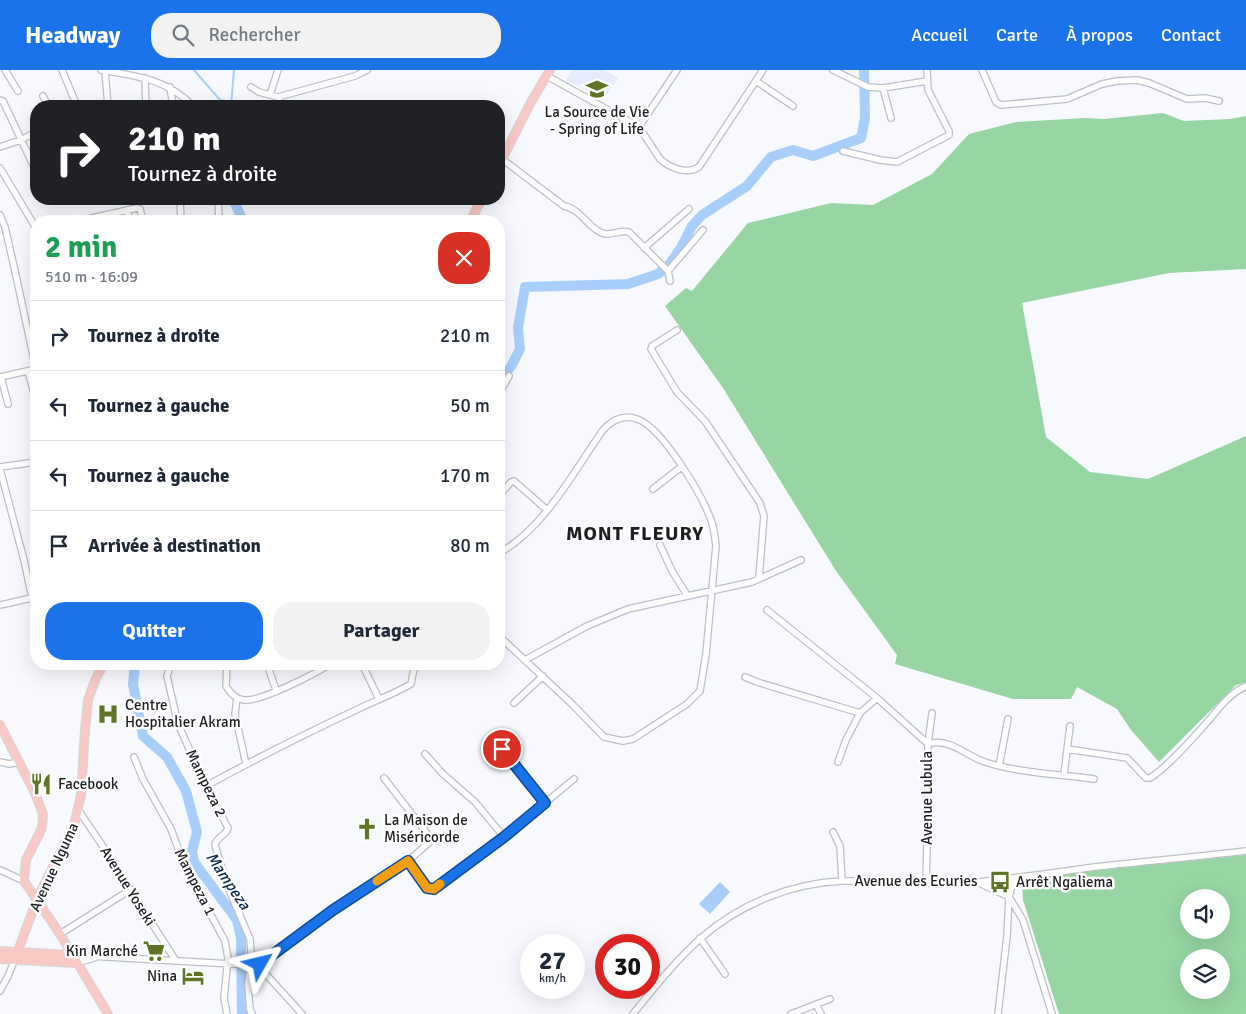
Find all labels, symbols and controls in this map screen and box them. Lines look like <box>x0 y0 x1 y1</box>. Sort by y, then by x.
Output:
search box <box>151 13 501 58</box>
text: Headway <box>25 20 121 50</box>
icon: search <box>169 21 197 49</box>
text: Rechercher <box>209 23 300 47</box>
text: Accueil <box>911 24 968 46</box>
text: Carte <box>996 24 1038 46</box>
text: À propos <box>1066 24 1133 46</box>
text: Contact <box>1161 24 1221 46</box>
school or university icon: La Source de Vie - Spring of Life <box>584 76 610 102</box>
place label: La Source de Vie - Spring of Life <box>545 103 649 138</box>
text: 210 m <box>128 117 221 160</box>
icon: right <box>45 120 110 185</box>
text: Tournez à droite <box>128 160 277 187</box>
text: 2 min <box>45 229 117 266</box>
button: close <box>438 232 490 284</box>
text: 510 m · 16:09 <box>45 267 138 287</box>
icon: right <box>45 322 73 350</box>
text: Tournez à droite <box>88 324 220 348</box>
text: 210 m <box>440 324 490 348</box>
icon: left <box>45 392 73 420</box>
text: Tournez à gauche <box>88 394 229 418</box>
text: 50 m <box>450 394 490 418</box>
icon: left <box>45 462 73 490</box>
text: Tournez à gauche <box>88 464 229 488</box>
text: 170 m <box>440 464 490 488</box>
district label: MONT FLEURY <box>566 521 704 546</box>
icon: arrive <box>45 532 73 560</box>
text: Arrivée à destination <box>88 534 261 558</box>
text: 80 m <box>450 534 490 558</box>
button: Quitter <box>45 602 263 660</box>
button: Partager <box>273 602 490 660</box>
place label: Centre Hospitalier Akram <box>125 696 241 731</box>
hospital icon: Centre Hospitalier Akram <box>95 701 121 727</box>
pin <box>481 728 523 770</box>
icon: arrive <box>488 735 516 763</box>
street label: Mampeza 2 <box>182 746 230 820</box>
street label: Avenue Lubula <box>918 751 936 845</box>
restaurant icon: Facebook <box>28 771 54 797</box>
place label: Facebook <box>58 775 119 793</box>
place label: La Maison de Miséricorde <box>384 811 468 846</box>
church icon: La Maison de Miséricorde <box>354 816 380 842</box>
street label: Avenue Nguma <box>26 820 82 914</box>
street label: Avenue Yoseki <box>96 843 160 929</box>
street label: Mampeza 1 <box>170 845 220 919</box>
water label: Mampeza <box>201 848 255 914</box>
bus stop icon: Arrêt Ngaliema <box>987 869 1013 895</box>
street label: Avenue des Ecuries <box>854 872 978 890</box>
place label: Arrêt Ngaliema <box>1016 873 1113 891</box>
map controls <box>1180 889 1230 999</box>
button: sound <box>1180 889 1230 939</box>
speed limit sign: 30 <box>595 934 660 999</box>
position arrow <box>233 937 285 989</box>
supermarket icon: Kin Marché <box>141 938 167 964</box>
place label: Kin Marché <box>66 942 138 960</box>
text: 27 <box>539 945 566 976</box>
button: layers <box>1180 949 1230 999</box>
hotel icon: Nina <box>180 963 206 989</box>
place label: Nina <box>147 967 177 985</box>
text: km/h <box>539 971 566 986</box>

